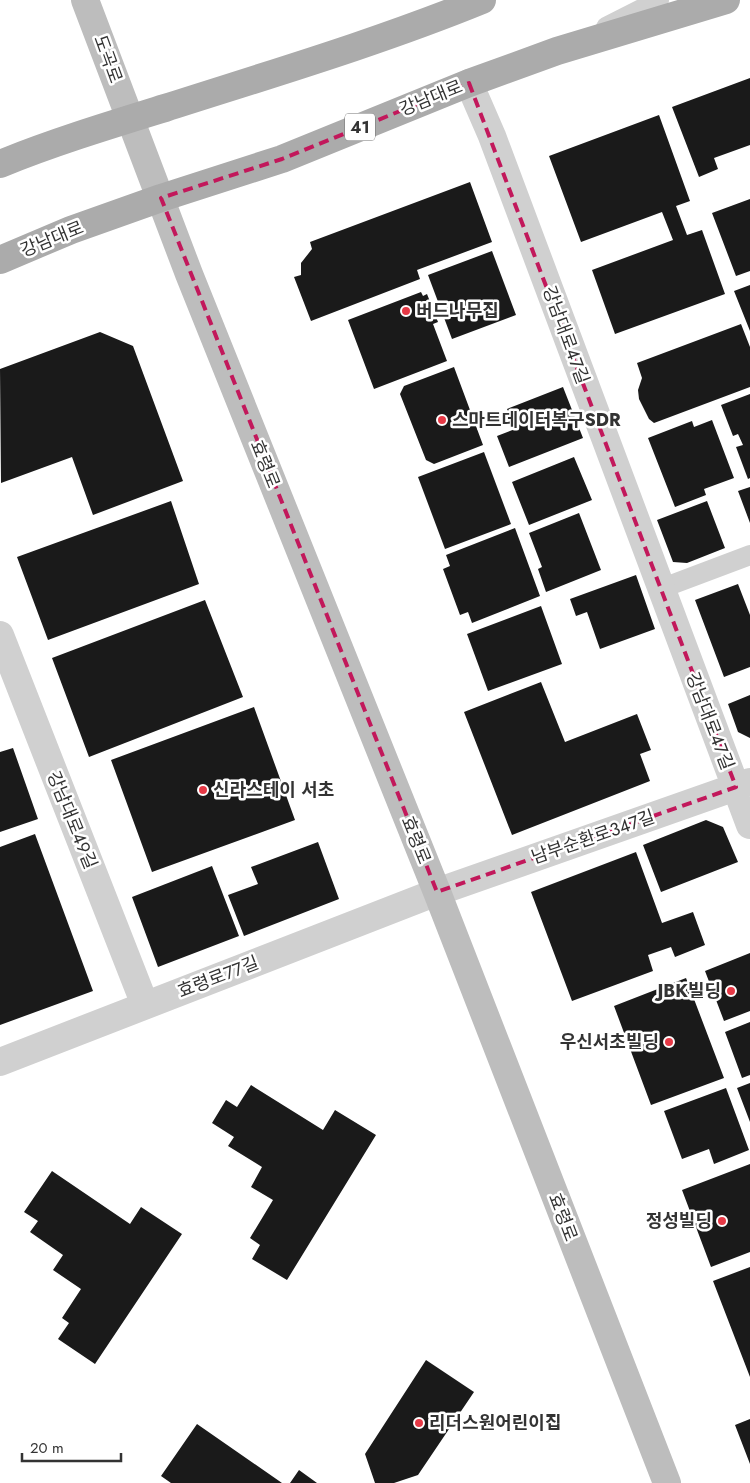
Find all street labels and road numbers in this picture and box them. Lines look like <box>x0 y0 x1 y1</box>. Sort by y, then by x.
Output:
street label: 도곡로 <box>87 31 129 87</box>
street label: 강남대로 <box>395 74 467 122</box>
road number: 41 <box>345 114 375 140</box>
street label: 강남대로 <box>16 215 88 263</box>
street label: 강남대로47길 <box>536 282 596 388</box>
street label: 효령로 <box>244 436 286 492</box>
street label: 강남대로47길 <box>679 668 741 774</box>
street label: 강남대로49길 <box>41 767 103 873</box>
street label: 남부순환로347길 <box>528 804 658 870</box>
street label: 효령로 <box>395 812 437 868</box>
street label: 효령로77길 <box>174 950 262 1004</box>
street label: 효령로 <box>542 1189 584 1245</box>

